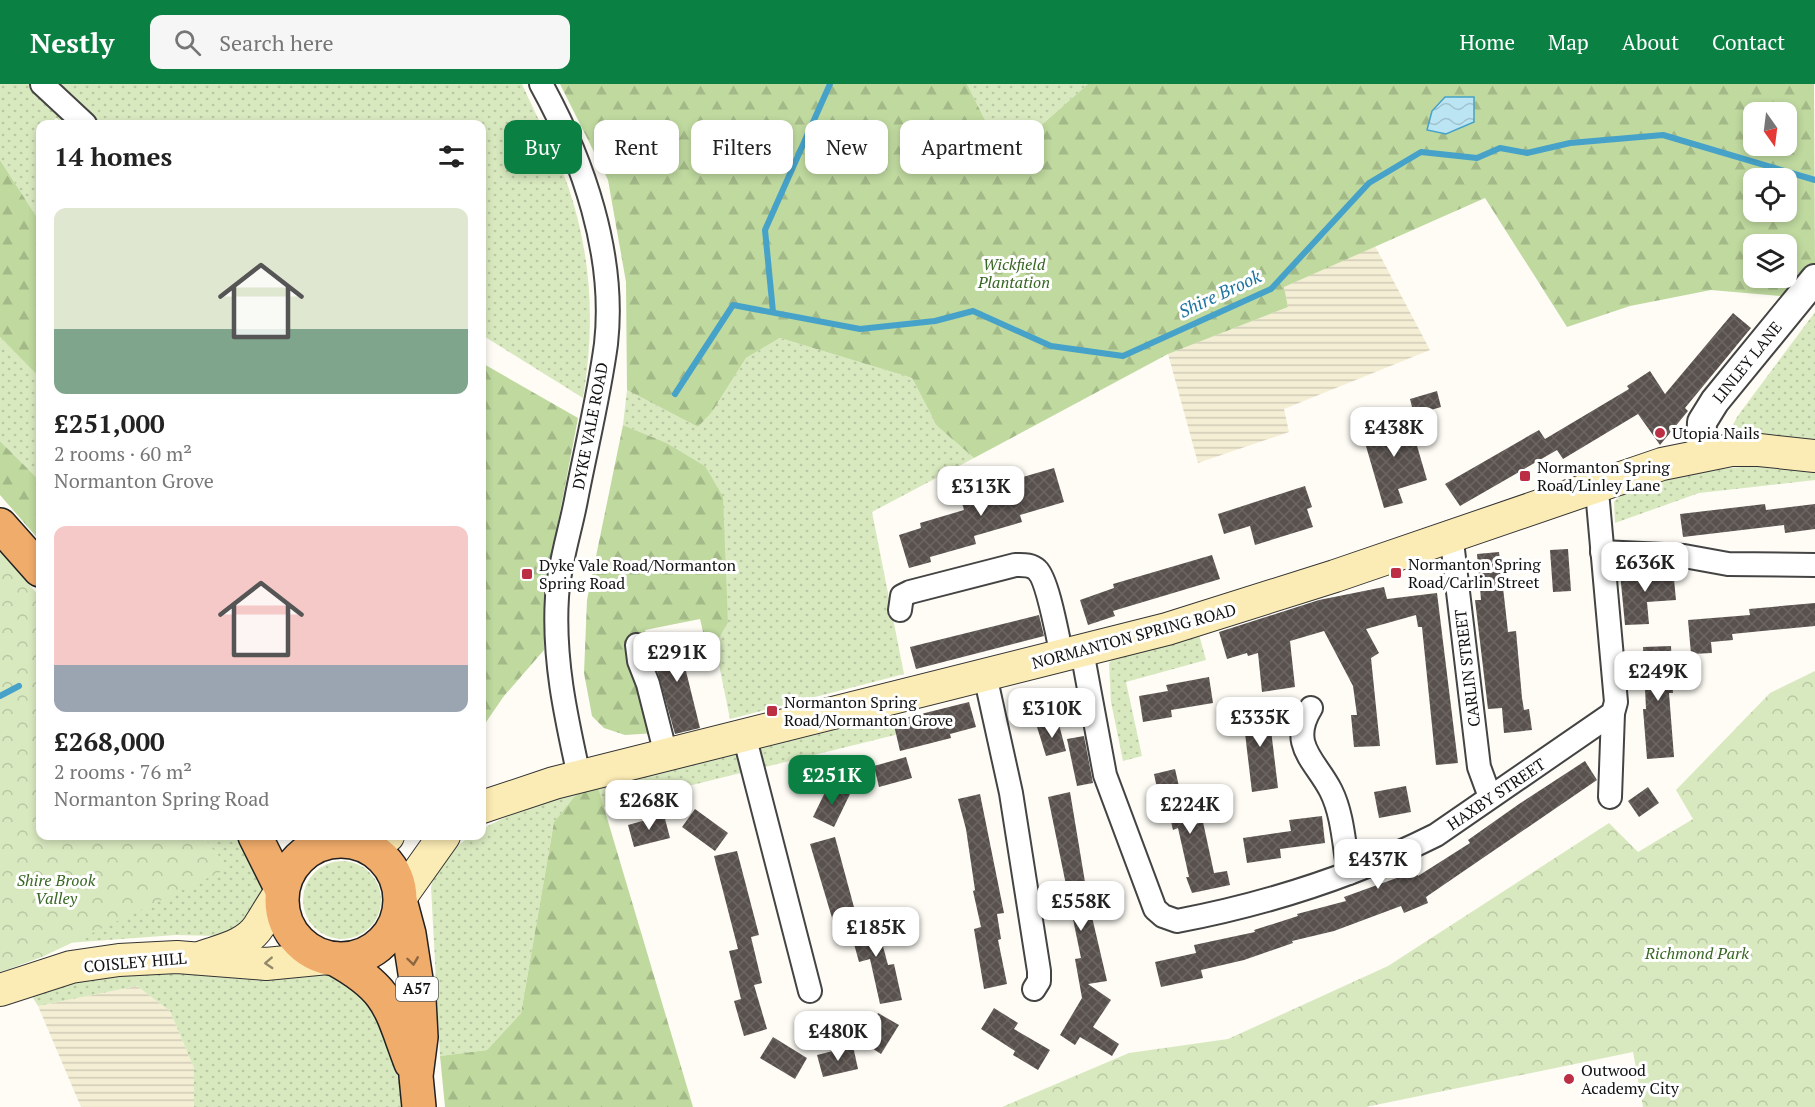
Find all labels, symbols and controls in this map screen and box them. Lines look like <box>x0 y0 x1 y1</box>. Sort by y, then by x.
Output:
search box <box>150 15 570 69</box>
text: Nestly <box>30 24 114 61</box>
icon: search <box>171 26 204 59</box>
text: Search here <box>219 28 334 57</box>
text: Home <box>1459 28 1515 56</box>
text: Map <box>1548 28 1589 56</box>
text: About <box>1622 28 1679 56</box>
text: Contact <box>1712 28 1785 56</box>
north arrow <box>1743 102 1797 156</box>
map controls <box>1743 102 1797 288</box>
chip: Buy <box>504 120 582 174</box>
chip: Rent <box>594 120 679 174</box>
chip: Filters <box>691 120 793 174</box>
chip: New <box>805 120 888 174</box>
chip: Apartment <box>900 120 1044 174</box>
text: 14 homes <box>54 139 172 173</box>
icon: filters <box>435 140 468 173</box>
button: locate <box>1743 168 1797 222</box>
button: layers <box>1743 234 1797 288</box>
icon: home <box>207 247 315 355</box>
park label: Wickfield Plantation <box>977 253 1050 293</box>
water label: Shire Brook <box>1174 263 1265 323</box>
street label: LINLEY LANE <box>1707 317 1787 407</box>
street label: DYKE VALE ROAD <box>567 360 613 492</box>
text: £251,000 <box>54 406 165 440</box>
pin: £438K <box>1352 407 1436 458</box>
text: £438K <box>1364 413 1424 440</box>
place label: Utopia Nails <box>1672 422 1760 444</box>
marker: Utopia Nails <box>1653 426 1667 440</box>
text: 2 rooms · 60 m² <box>54 440 192 467</box>
place label: Normanton Spring Road/Linley Lane <box>1537 456 1670 496</box>
pin: £313K <box>939 466 1023 517</box>
text: Normanton Grove <box>54 467 214 494</box>
marker: Normanton Spring Road/Linley Lane <box>1518 469 1532 483</box>
text: £313K <box>951 472 1011 499</box>
pin: £636K <box>1603 542 1687 593</box>
text: £636K <box>1615 548 1675 575</box>
place label: Normanton Spring Road/Carlin Street <box>1408 553 1541 593</box>
place label: Dyke Vale Road/Normanton Spring Road <box>539 554 737 594</box>
icon: home <box>207 565 315 673</box>
marker: Normanton Spring Road/Carlin Street <box>1389 566 1403 580</box>
marker: Dyke Vale Road/Normanton Spring Road <box>520 567 534 581</box>
street label: NORMANTON SPRING ROAD <box>1029 598 1239 674</box>
street label: CARLIN STREET <box>1449 608 1485 728</box>
pin: £291K <box>635 632 719 683</box>
text: £291K <box>647 638 707 665</box>
pin: £249K <box>1616 651 1700 702</box>
text: £249K <box>1628 657 1688 684</box>
pin: £310K <box>1010 688 1094 739</box>
place label: Normanton Spring Road/Normanton Grove <box>784 691 953 731</box>
text: £310K <box>1022 694 1082 721</box>
pin: £335K <box>1218 697 1302 748</box>
text: £335K <box>1230 703 1290 730</box>
marker: Normanton Spring Road/Normanton Grove <box>765 704 779 718</box>
text: £268,000 <box>54 724 165 758</box>
street label: HAXBY STREET <box>1443 753 1550 835</box>
pin: £251K <box>790 755 874 806</box>
text: 2 rooms · 76 m² <box>54 758 192 785</box>
text: £251K <box>802 761 862 788</box>
pin: £268K <box>607 780 691 831</box>
pin: £224K <box>1148 784 1232 835</box>
text: Normanton Spring Road <box>54 785 269 812</box>
text: £268K <box>619 786 679 813</box>
text: £224K <box>1160 790 1220 817</box>
pin: £437K <box>1336 839 1420 890</box>
text: £437K <box>1348 845 1408 872</box>
park label: Shire Brook Valley <box>17 869 96 909</box>
pin: £558K <box>1039 881 1123 932</box>
text: £558K <box>1051 887 1111 914</box>
pin: £185K <box>834 907 918 958</box>
text: £185K <box>846 913 906 940</box>
park label: Richmond Park <box>1644 942 1749 964</box>
street label: COISLEY HILL <box>83 947 188 977</box>
one-way arrow <box>407 956 419 965</box>
one-way arrow <box>265 957 274 970</box>
road number: A57 <box>396 977 438 1001</box>
pin: £480K <box>796 1011 880 1062</box>
text: £480K <box>808 1017 868 1044</box>
place label: Outwood Academy City <box>1581 1059 1680 1099</box>
marker: Outwood Academy City <box>1562 1072 1576 1086</box>

